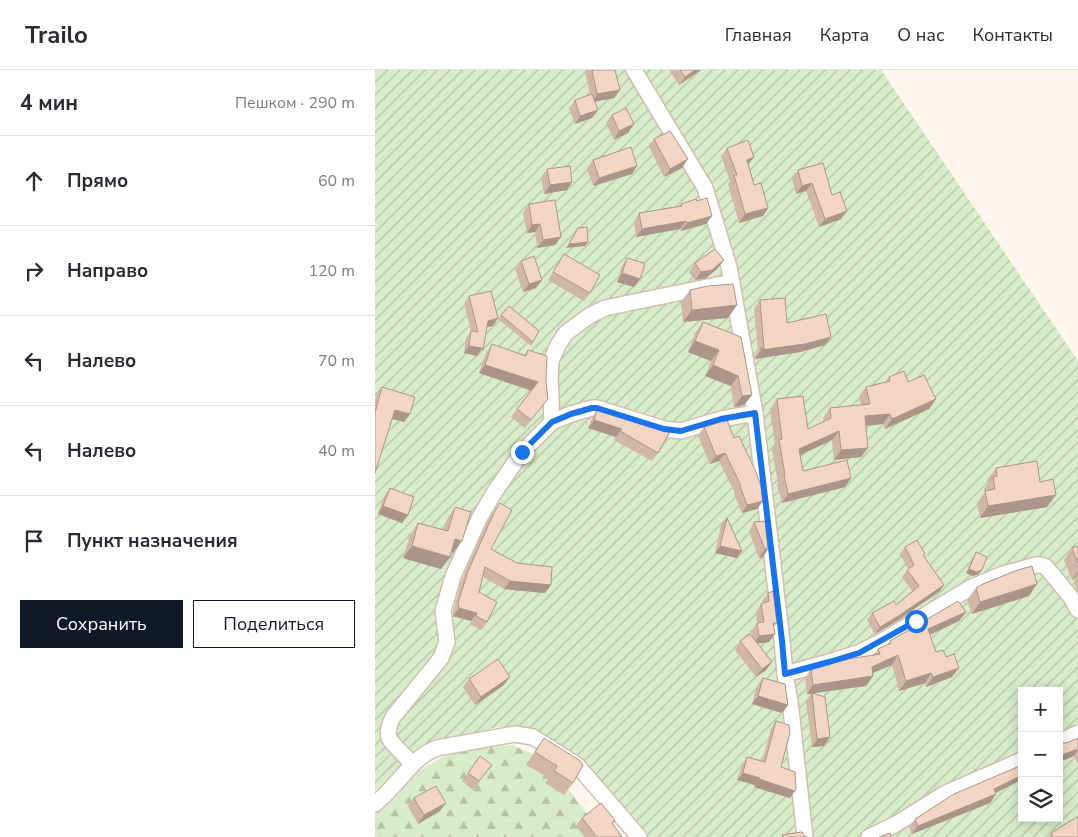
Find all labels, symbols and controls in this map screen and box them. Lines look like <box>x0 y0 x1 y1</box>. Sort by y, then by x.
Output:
text: Trailo <box>25 19 88 51</box>
text: Главная <box>725 23 792 47</box>
text: Карта <box>820 23 869 47</box>
text: О нас <box>897 23 945 47</box>
text: Контакты <box>973 23 1053 47</box>
text: 4 мин <box>20 89 78 117</box>
text: Пешком · 290 m <box>235 92 355 114</box>
icon: ahead <box>20 167 48 195</box>
text: Прямо <box>67 168 128 194</box>
text: 60 m <box>318 170 355 192</box>
icon: right <box>20 257 48 285</box>
text: Направо <box>67 258 148 284</box>
text: 120 m <box>308 260 355 282</box>
icon: left <box>20 347 48 375</box>
text: Налево <box>67 348 136 374</box>
text: 70 m <box>318 350 355 372</box>
icon: left <box>20 437 48 465</box>
text: Налево <box>67 438 136 464</box>
text: 40 m <box>318 440 355 462</box>
route end <box>511 441 534 464</box>
icon: arrive <box>20 527 48 555</box>
text: Пункт назначения <box>67 528 238 554</box>
button: Сохранить <box>20 600 183 648</box>
button: Поделиться <box>193 600 355 648</box>
route start <box>905 610 928 633</box>
map controls <box>1018 687 1063 822</box>
button: + <box>1018 687 1063 732</box>
button: − <box>1018 732 1063 777</box>
button: layers <box>1018 777 1063 822</box>

